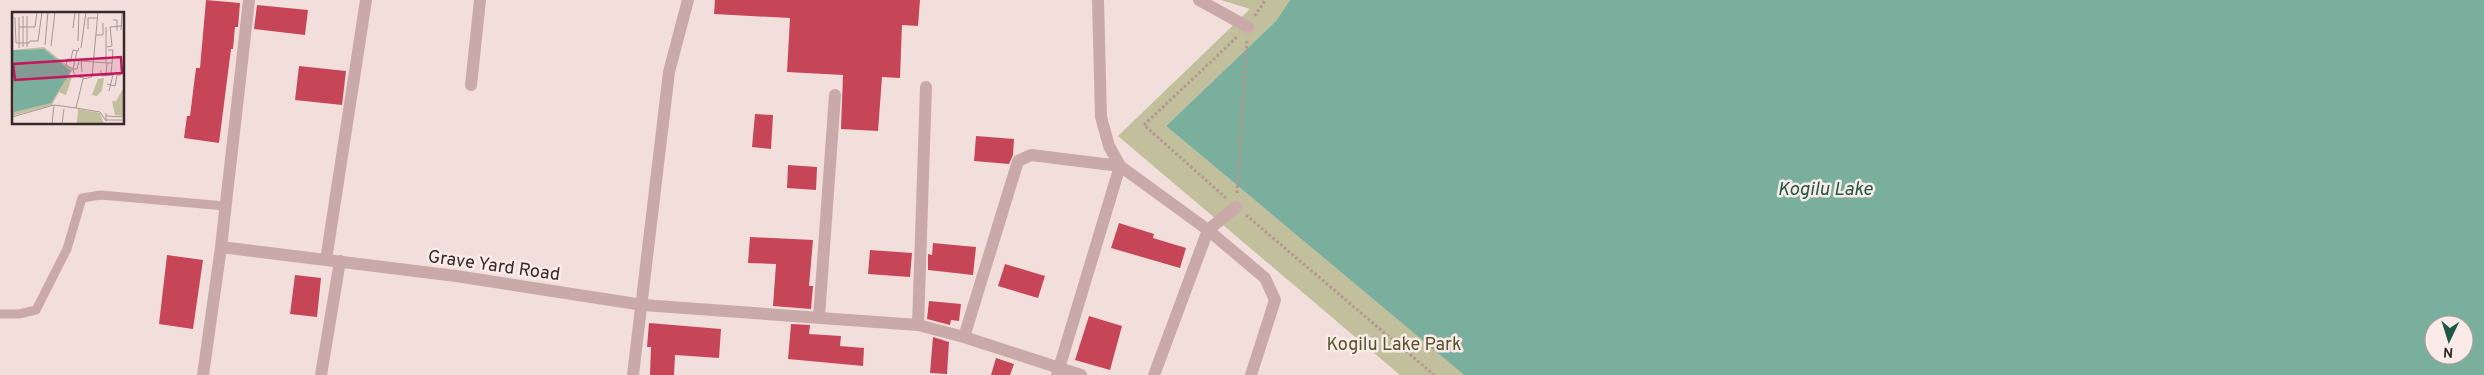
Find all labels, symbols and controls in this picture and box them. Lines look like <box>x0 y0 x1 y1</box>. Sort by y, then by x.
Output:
inset map <box>12 12 125 125</box>
water label: Kogilu Lake <box>1777 178 1873 202</box>
street label: Grave Yard Road <box>426 246 561 287</box>
north arrow <box>2424 315 2474 365</box>
park label: Kogilu Lake Park <box>1326 334 1462 357</box>
text: N <box>2443 343 2454 360</box>

